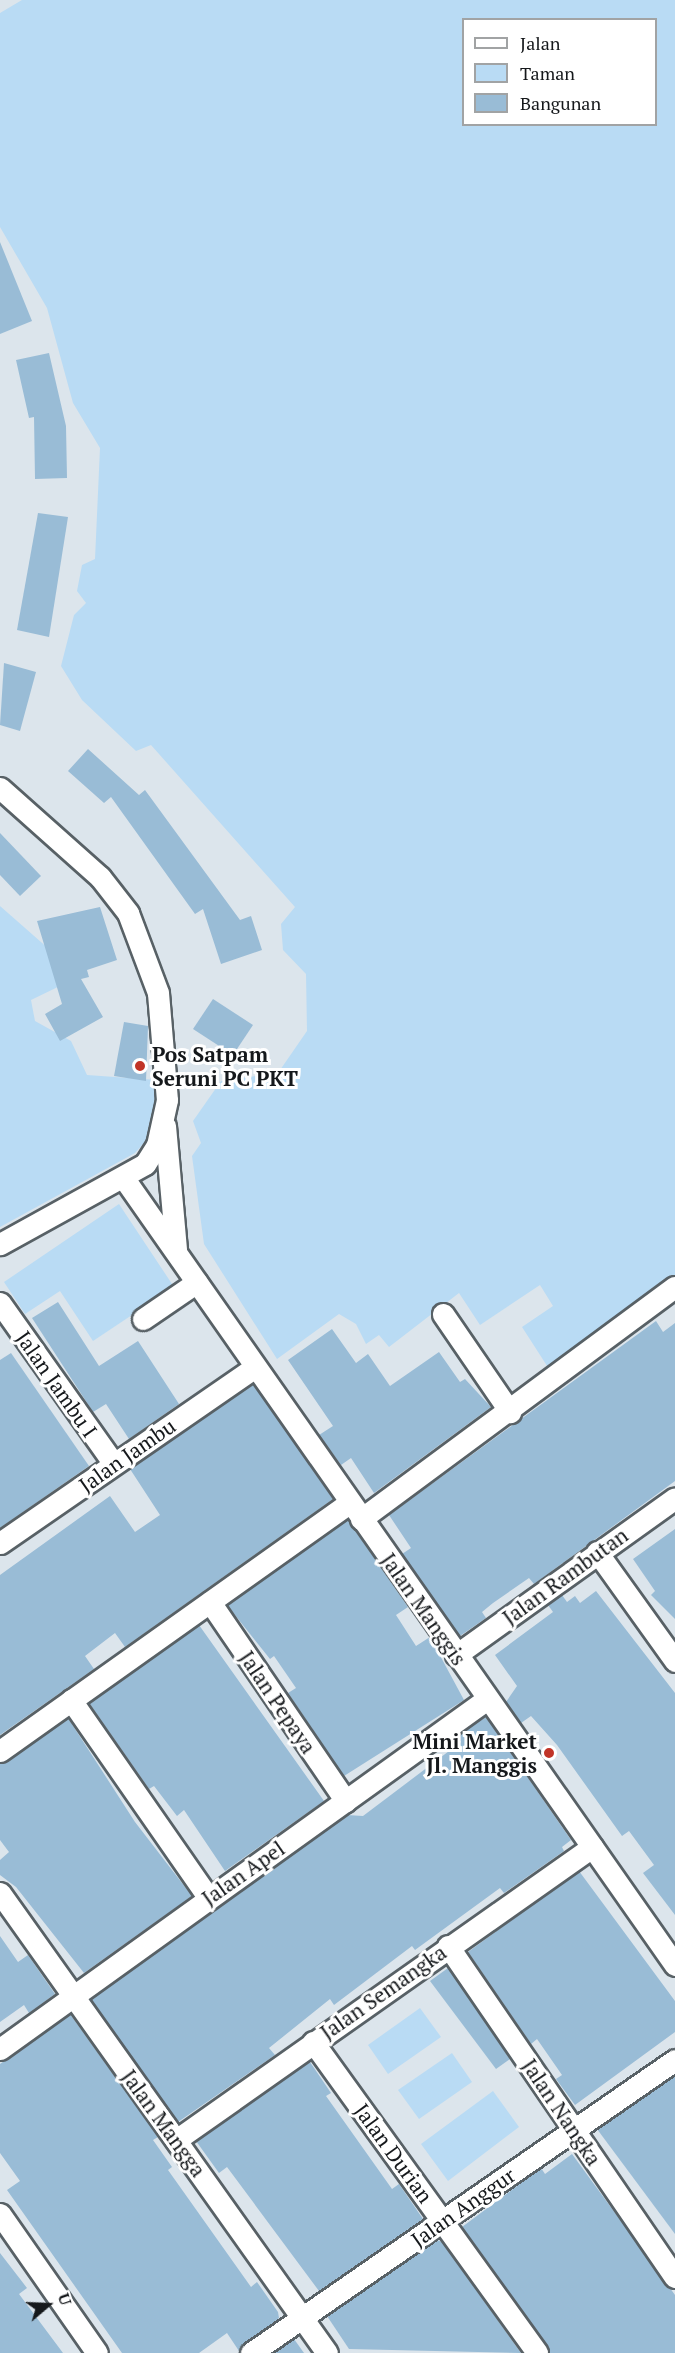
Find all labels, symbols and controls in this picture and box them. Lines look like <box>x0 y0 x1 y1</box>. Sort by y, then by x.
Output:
legend <box>462 18 657 126</box>
text: Jalan <box>520 31 560 55</box>
text: Taman <box>520 61 575 85</box>
text: Bangunan <box>520 91 601 115</box>
place label: Pos Satpam Seruni PC PKT <box>152 1041 298 1091</box>
marker: Pos Satpam Seruni PC PKT <box>133 1059 147 1073</box>
street label: Jalan Jambu I <box>11 1326 103 1442</box>
street label: Jalan Jambu <box>74 1413 180 1497</box>
street label: Jalan Rambutan <box>497 1522 633 1630</box>
street label: Jalan Manggis <box>376 1548 472 1670</box>
street label: Jalan Pepaya <box>234 1646 322 1758</box>
place label: Mini Market Jl. Manggis <box>412 1728 537 1778</box>
marker: Mini Market Jl. Manggis <box>542 1746 556 1760</box>
street label: Jalan Apel <box>197 1835 289 1911</box>
street label: Jalan Semangka <box>315 1939 451 2045</box>
street label: Jalan Nangka <box>517 2054 607 2170</box>
street label: Jalan Mangga <box>117 2065 211 2181</box>
street label: Jalan Durian <box>350 2098 438 2208</box>
street label: Jalan Anggur <box>406 2162 520 2252</box>
north arrow <box>18 2275 78 2335</box>
text: U <box>53 2290 77 2308</box>

